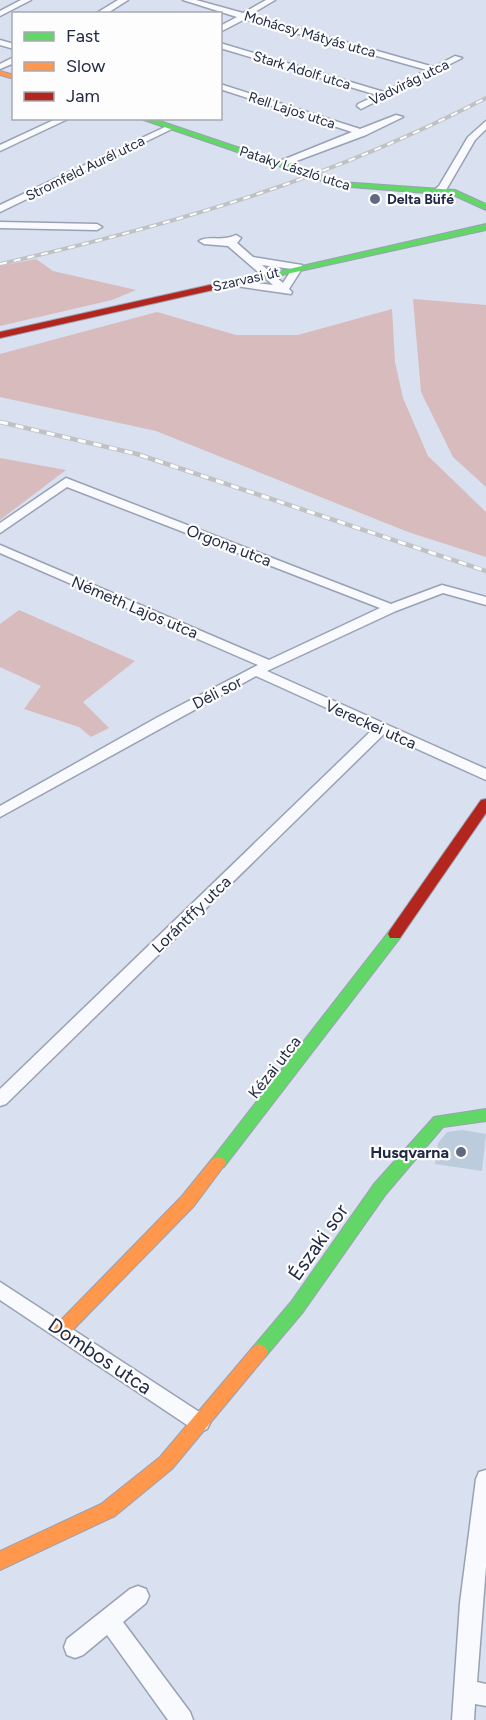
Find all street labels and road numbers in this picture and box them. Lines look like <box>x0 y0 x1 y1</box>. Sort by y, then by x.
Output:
street label: Mohácsy Mátyás utca <box>242 8 378 61</box>
street label: Stark Adolf utca <box>251 48 353 93</box>
street label: Vadvirág utca <box>367 56 452 109</box>
street label: Rell Lajos utca <box>246 88 337 132</box>
street label: Stromfeld Aurél utca <box>23 132 147 205</box>
street label: Pataky László utca <box>237 143 352 194</box>
street label: Szarvasi út <box>211 264 281 295</box>
street label: Orgona utca <box>184 521 274 570</box>
street label: Németh Lajos utca <box>69 572 201 643</box>
street label: Déli sor <box>189 672 246 713</box>
street label: Vereckei utca <box>322 696 419 753</box>
street label: Lorántffy utca <box>148 872 235 957</box>
street label: Kézai utca <box>244 1032 305 1102</box>
street label: Északi sor <box>283 1199 353 1285</box>
street label: Dombos utca <box>44 1313 156 1399</box>

